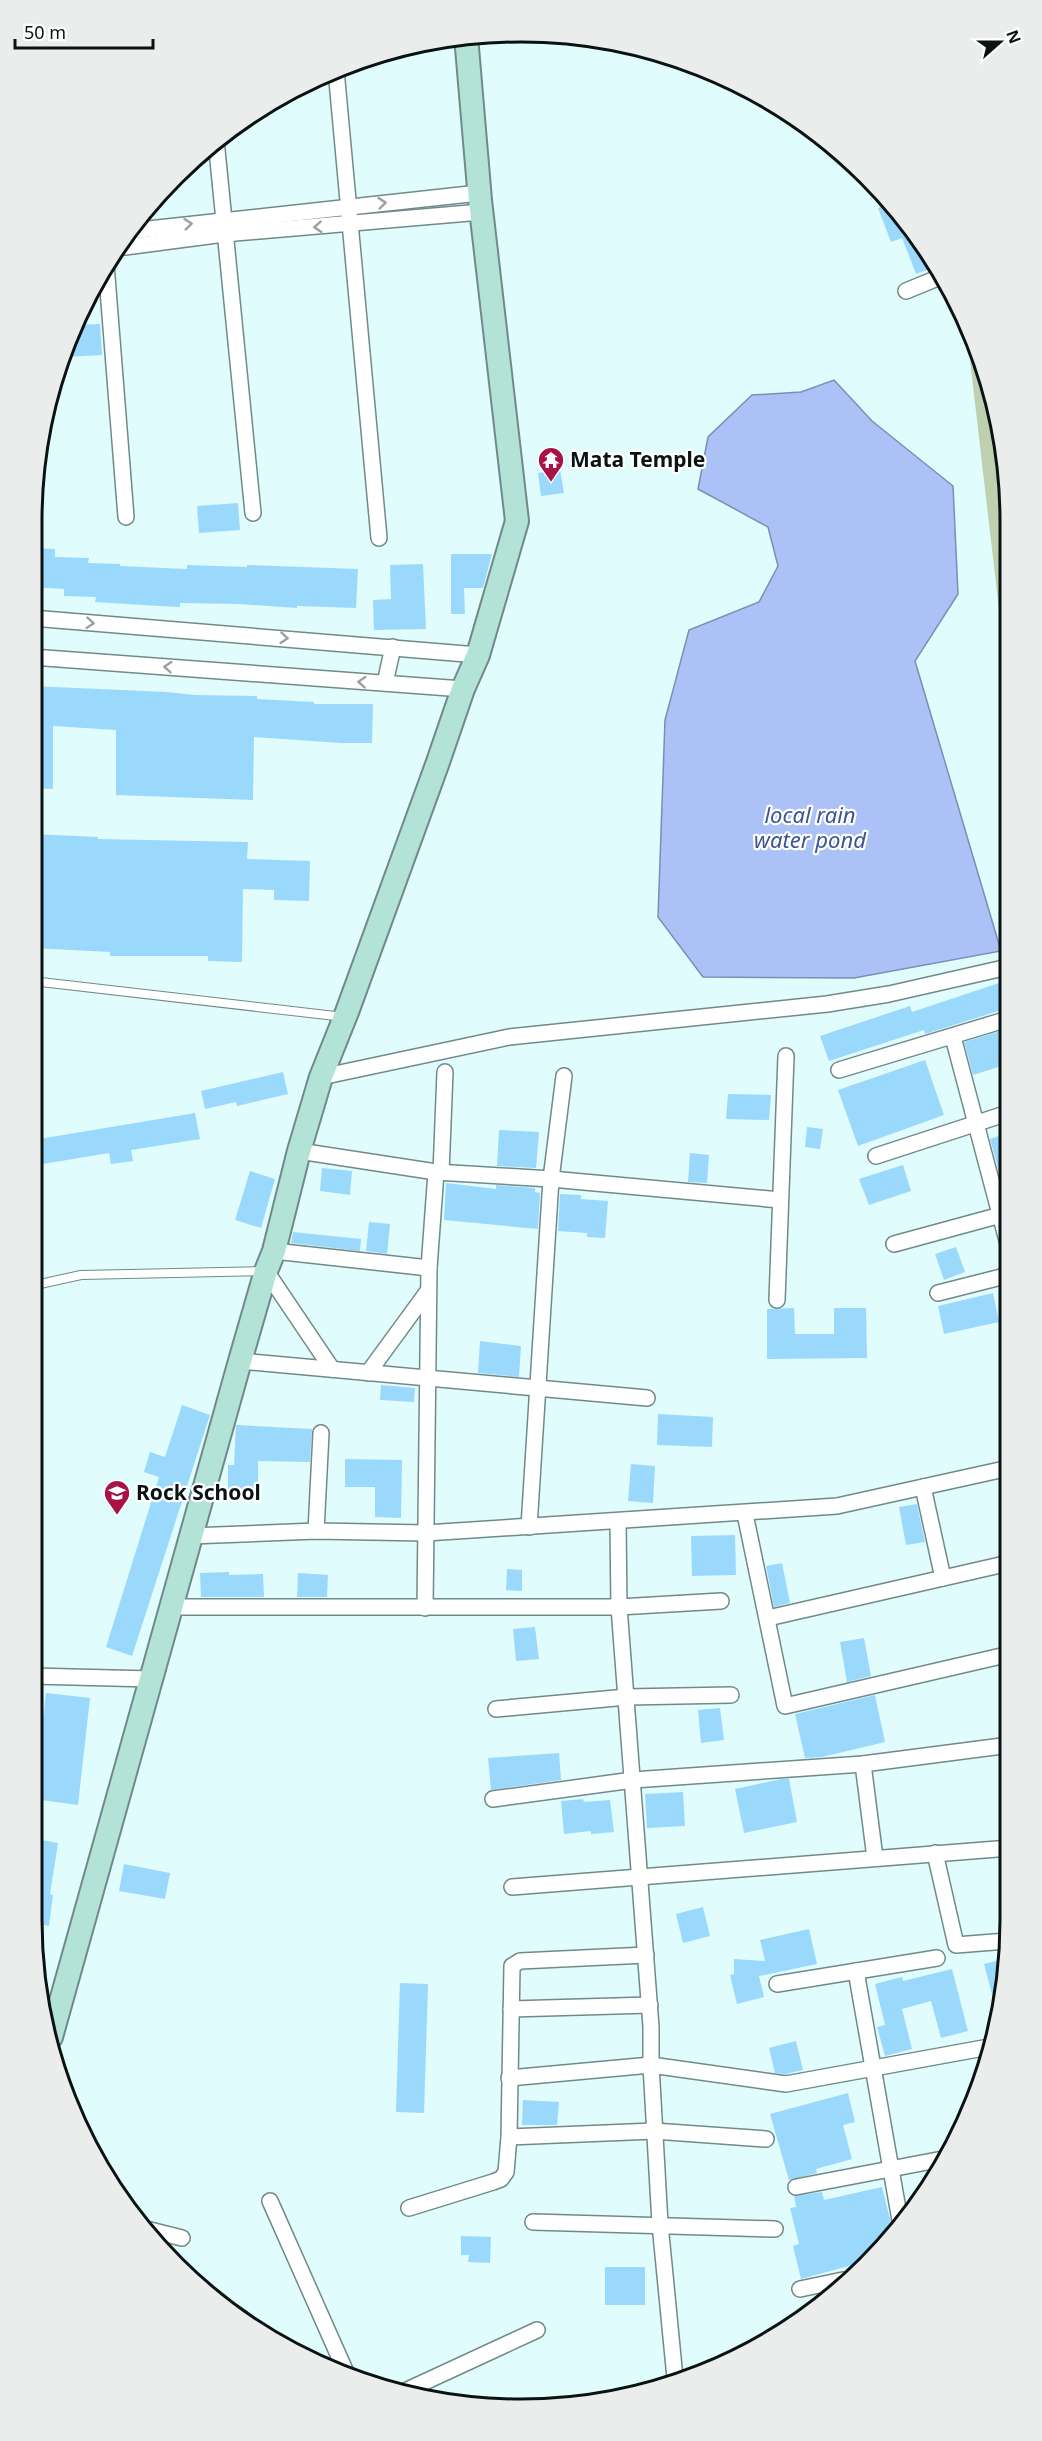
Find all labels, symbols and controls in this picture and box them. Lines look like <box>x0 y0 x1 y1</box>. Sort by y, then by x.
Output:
scale bar <box>15 12 153 50</box>
north arrow <box>970 12 1030 72</box>
text: 50 m <box>24 20 66 44</box>
text: N <box>1001 27 1027 47</box>
one-way arrow <box>377 197 386 210</box>
one-way arrow <box>183 219 192 231</box>
one-way arrow <box>314 220 323 233</box>
temple icon: Mata Temple <box>536 445 566 483</box>
place label: Mata Temple <box>570 445 705 473</box>
one-way arrow <box>85 616 94 629</box>
one-way arrow <box>280 632 289 645</box>
one-way arrow <box>163 661 172 674</box>
one-way arrow <box>358 675 367 688</box>
water label: local rain water pond <box>754 799 867 854</box>
school or university icon: Rock School <box>102 1478 132 1516</box>
place label: Rock School <box>136 1478 261 1506</box>

